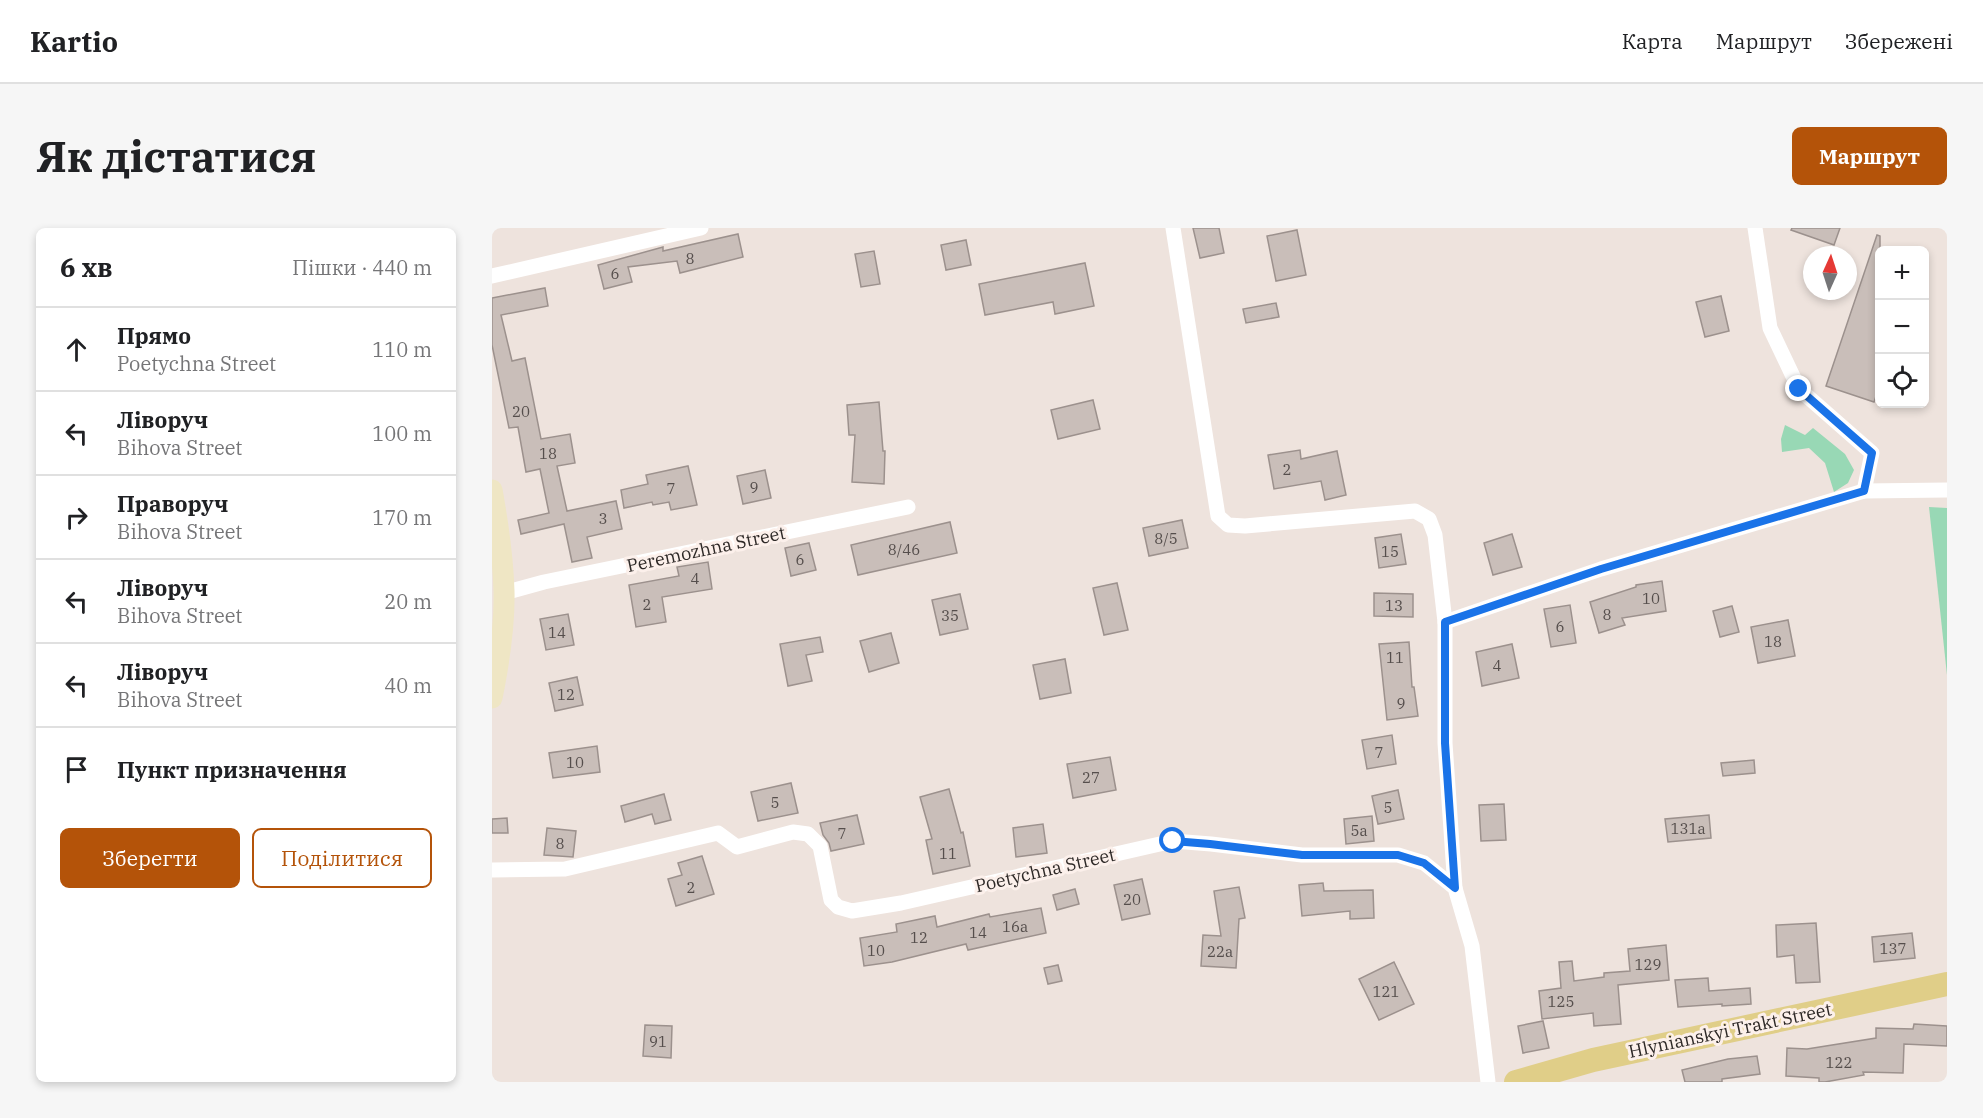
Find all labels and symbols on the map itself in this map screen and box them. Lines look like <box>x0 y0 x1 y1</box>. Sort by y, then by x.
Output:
north arrow <box>1803 246 1857 300</box>
house number: 8 <box>685 249 695 268</box>
house number: 6 <box>610 264 620 283</box>
route end <box>1785 375 1811 401</box>
house number: 20 <box>512 402 530 421</box>
house number: 18 <box>539 444 557 463</box>
house number: 2 <box>1282 460 1292 479</box>
house number: 9 <box>749 478 759 497</box>
house number: 7 <box>666 479 676 498</box>
house number: 3 <box>598 509 608 528</box>
street label: Peremozhna Street <box>625 521 787 577</box>
house number: 8/5 <box>1154 529 1178 548</box>
house number: 8/46 <box>888 540 920 559</box>
house number: 15 <box>1381 542 1399 561</box>
house number: 6 <box>795 550 805 569</box>
house number: 4 <box>690 569 700 588</box>
house number: 10 <box>1642 589 1660 608</box>
house number: 2 <box>642 595 652 614</box>
house number: 13 <box>1385 596 1403 615</box>
house number: 8 <box>1602 605 1612 624</box>
house number: 35 <box>941 606 959 625</box>
house number: 6 <box>1555 617 1565 636</box>
house number: 14 <box>548 623 566 642</box>
house number: 18 <box>1764 632 1782 651</box>
house number: 11 <box>1386 648 1404 667</box>
house number: 4 <box>1492 656 1502 675</box>
house number: 12 <box>557 685 575 704</box>
house number: 9 <box>1396 694 1406 713</box>
house number: 7 <box>1374 743 1384 762</box>
house number: 10 <box>566 753 584 772</box>
house number: 27 <box>1082 768 1100 787</box>
house number: 5 <box>770 793 780 812</box>
house number: 5 <box>1383 798 1393 817</box>
house number: 131а <box>1670 819 1706 838</box>
house number: 5а <box>1350 821 1368 840</box>
house number: 7 <box>837 824 847 843</box>
route start <box>1159 827 1185 853</box>
house number: 8 <box>555 834 565 853</box>
street label: Poetychna Street <box>973 843 1117 897</box>
house number: 11 <box>939 844 957 863</box>
house number: 2 <box>686 878 696 897</box>
house number: 20 <box>1123 890 1141 909</box>
house number: 16а <box>1002 917 1028 936</box>
house number: 14 <box>969 923 987 942</box>
house number: 12 <box>910 928 928 947</box>
house number: 137 <box>1879 939 1907 958</box>
house number: 10 <box>867 941 885 960</box>
house number: 22а <box>1207 942 1233 961</box>
house number: 129 <box>1634 955 1662 974</box>
house number: 121 <box>1372 982 1400 1001</box>
house number: 125 <box>1547 992 1575 1011</box>
street label: Hlynianskyi Trakt Street <box>1626 997 1834 1063</box>
house number: 91 <box>649 1032 667 1051</box>
house number: 122 <box>1825 1053 1853 1072</box>

